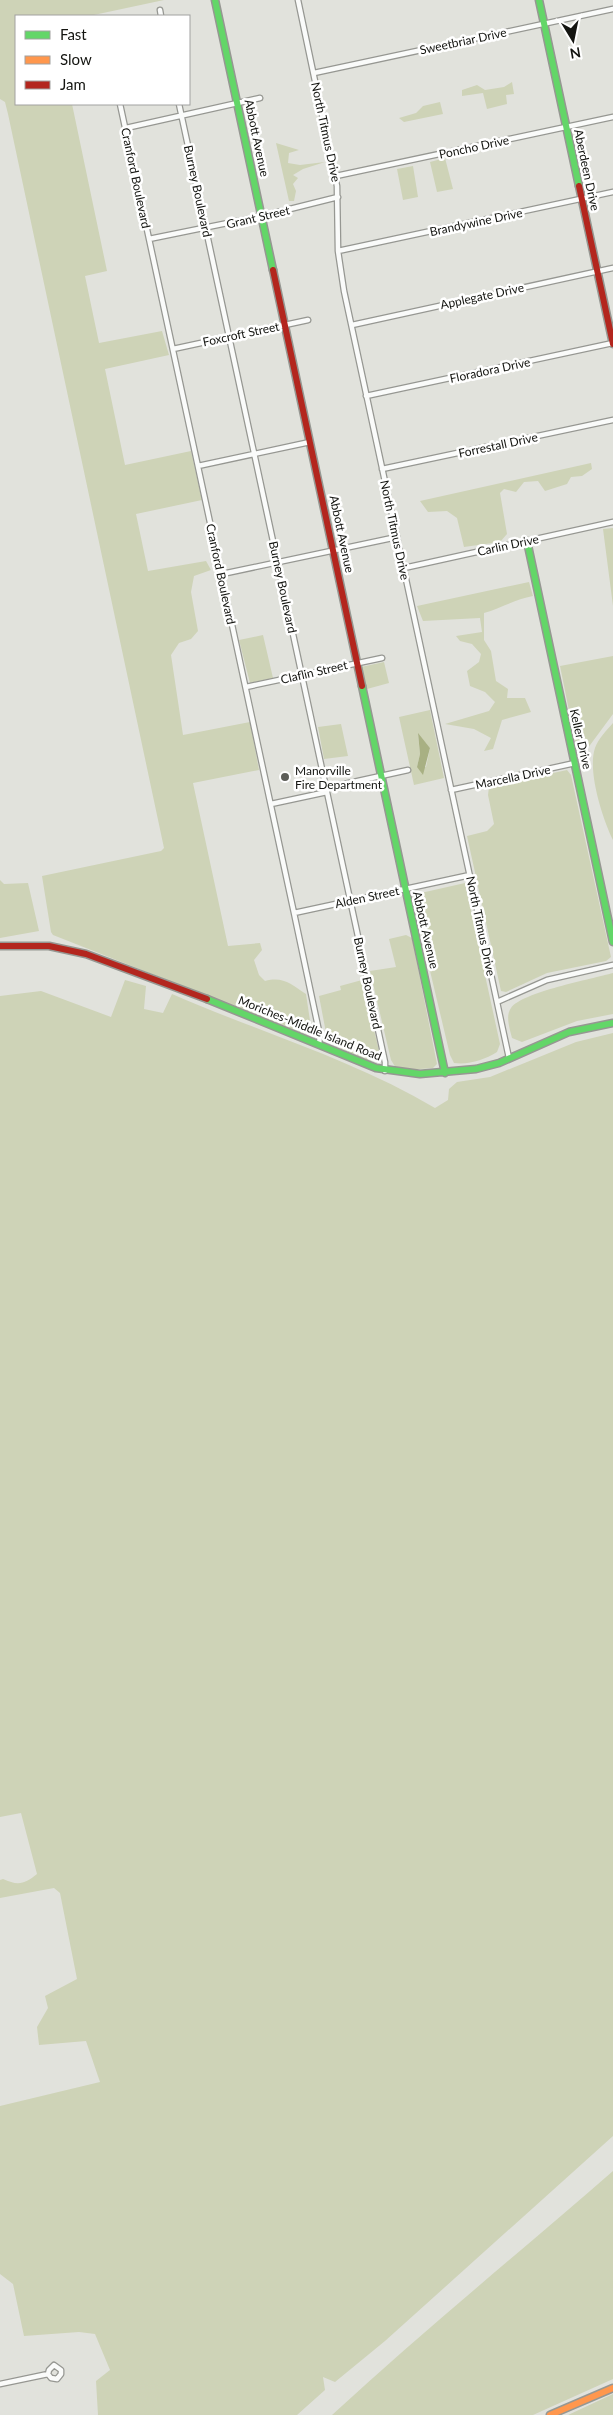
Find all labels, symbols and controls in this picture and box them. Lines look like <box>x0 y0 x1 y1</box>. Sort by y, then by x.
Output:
legend <box>15 15 190 105</box>
north arrow <box>548 15 598 65</box>
street label: Sweetbriar Drive <box>418 24 508 58</box>
text: Fast <box>60 25 87 43</box>
text: N <box>569 44 582 63</box>
text: Slow <box>60 50 92 68</box>
text: Jam <box>60 75 86 93</box>
street label: North Titmus Drive <box>308 81 344 183</box>
street label: Abbott Avenue <box>241 98 273 178</box>
street label: Cranford Boulevard <box>118 126 154 230</box>
street label: Aberdeen Drive <box>571 128 603 212</box>
street label: Poncho Drive <box>438 132 510 162</box>
street label: Burney Boulevard <box>181 144 215 238</box>
street label: Grant Street <box>225 202 292 232</box>
street label: Brandywine Drive <box>428 205 524 239</box>
street label: Applegate Drive <box>439 280 525 312</box>
street label: Foxcroft Street <box>201 318 281 349</box>
street label: Floradora Drive <box>448 354 532 386</box>
street label: Forrestall Drive <box>457 429 539 461</box>
street label: North Titmus Drive <box>377 479 413 581</box>
street label: Abbott Avenue <box>326 494 358 574</box>
street label: Cranford Boulevard <box>203 522 239 626</box>
street label: Carlin Drive <box>476 531 540 559</box>
street label: Burney Boulevard <box>266 540 300 634</box>
street label: Claflin Street <box>279 657 350 687</box>
street label: Keller Drive <box>567 707 595 771</box>
street label: Marcella Drive <box>474 762 552 792</box>
place label: Manorville Fire Department <box>295 763 383 792</box>
marker: Manorville Fire Department <box>279 771 291 783</box>
street label: North Titmus Drive <box>463 875 499 977</box>
street label: Alden Street <box>333 883 401 911</box>
street label: Abbott Avenue <box>410 890 442 970</box>
street label: Burney Boulevard <box>351 936 385 1030</box>
street label: Moriches-Middle Island Road <box>236 992 384 1064</box>

